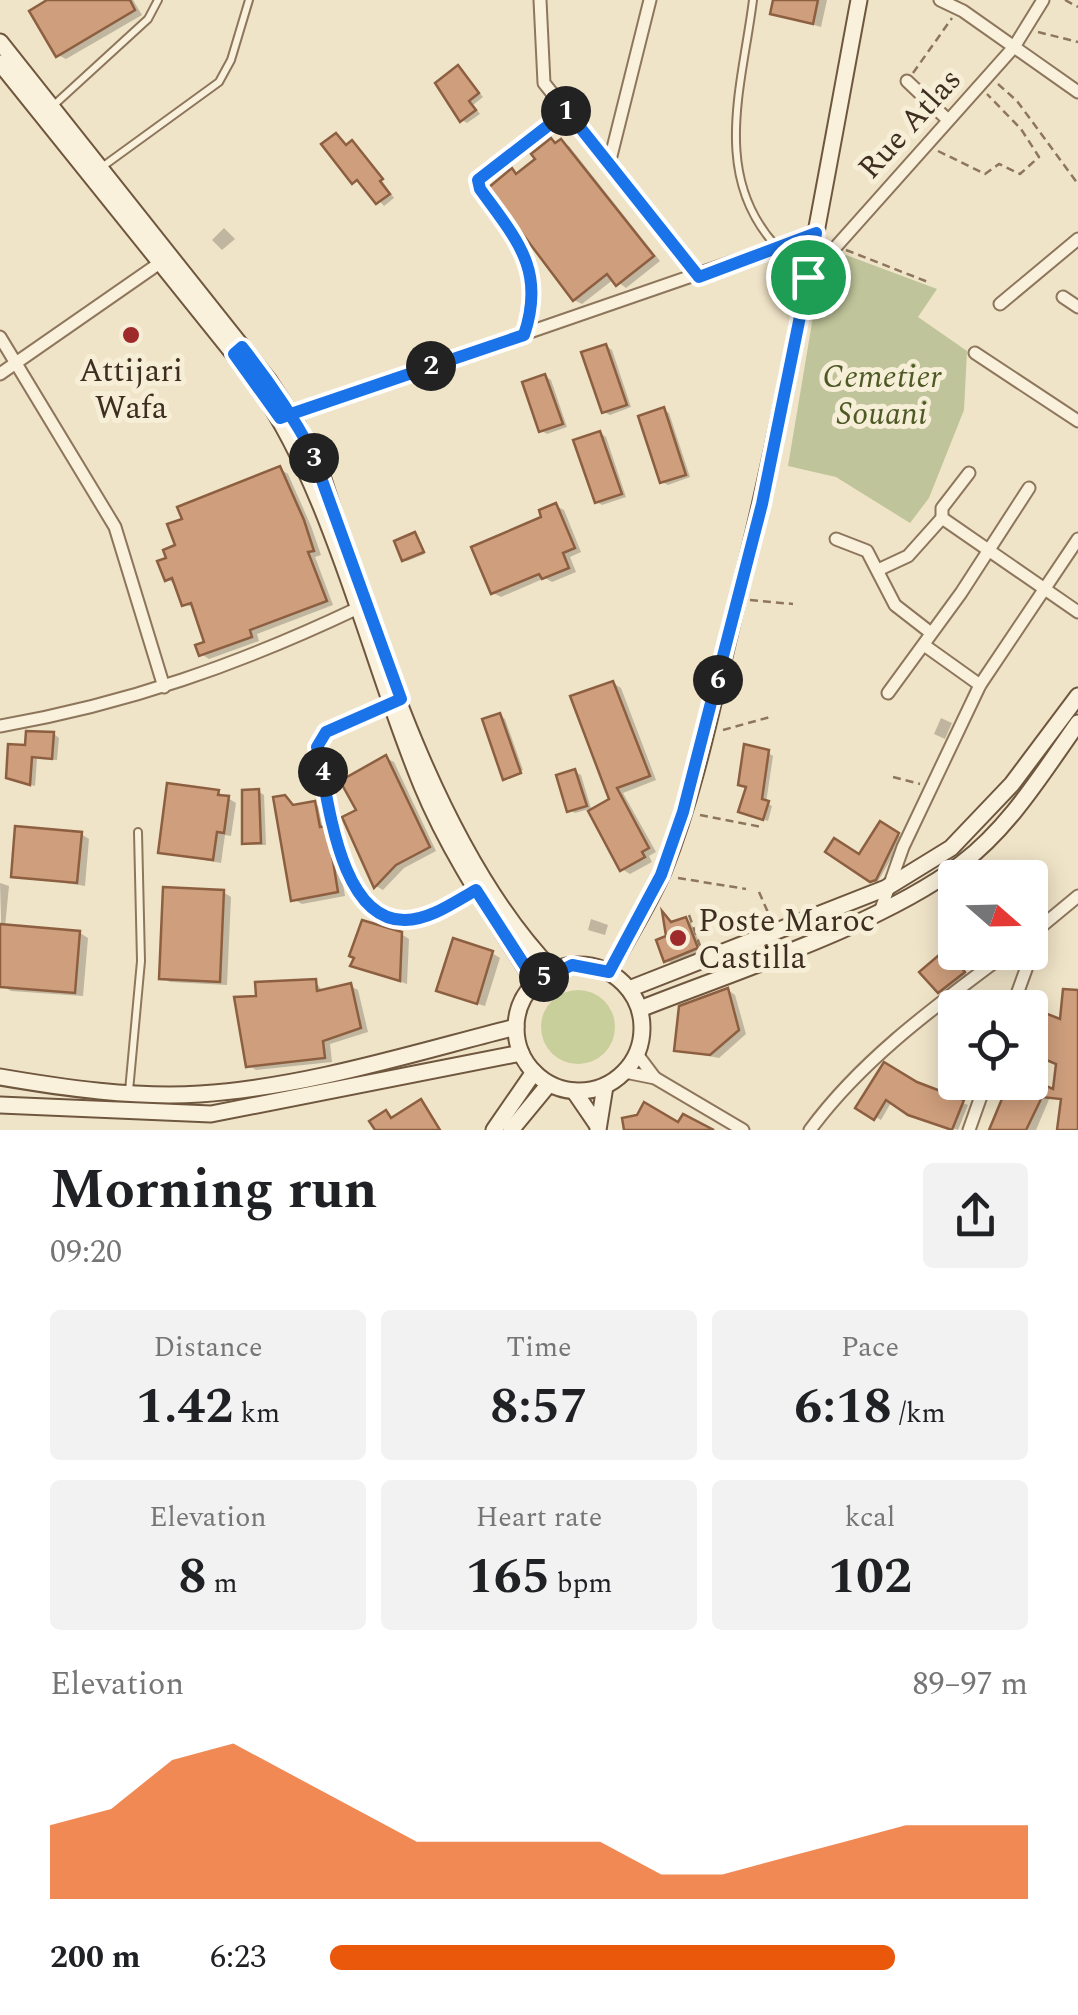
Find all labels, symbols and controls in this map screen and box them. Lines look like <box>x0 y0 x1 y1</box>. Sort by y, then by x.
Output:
street label: Rue Atlas <box>846 57 974 191</box>
pin: 1 <box>541 86 591 136</box>
text: 1 <box>558 89 574 132</box>
pin <box>766 235 851 320</box>
icon: arrive <box>781 250 836 305</box>
marker: Attijari Wafa <box>120 324 142 346</box>
pin: 2 <box>406 341 456 391</box>
text: 2 <box>423 344 439 387</box>
place label: Attijari Wafa <box>79 347 183 433</box>
park label: Cemetier Souani <box>823 353 942 439</box>
pin: 3 <box>289 433 339 483</box>
text: 3 <box>306 436 322 479</box>
pin: 6 <box>693 655 743 705</box>
text: 6 <box>710 658 726 701</box>
pin: 4 <box>298 747 348 797</box>
text: 4 <box>315 750 331 793</box>
north arrow <box>938 860 1048 970</box>
map controls <box>938 860 1048 1100</box>
place label: Poste Maroc Castilla <box>698 897 875 983</box>
marker: Poste Maroc Castilla <box>667 927 689 949</box>
pin: 5 <box>519 952 569 1002</box>
text: 5 <box>536 955 552 998</box>
button: locate <box>938 990 1048 1100</box>
text: Morning run <box>50 1149 378 1232</box>
button: share <box>923 1163 1028 1268</box>
text: 09:20 <box>50 1228 122 1277</box>
text: Distance <box>153 1326 263 1369</box>
text: Time <box>506 1326 572 1369</box>
text: Pace <box>841 1326 899 1369</box>
text: 1.42 <box>136 1369 233 1445</box>
text: 8:57 <box>490 1369 588 1445</box>
text: 6:18 <box>794 1369 892 1445</box>
text: km <box>233 1392 280 1435</box>
text: /km <box>892 1392 946 1435</box>
text: Elevation <box>149 1496 267 1539</box>
text: Heart rate <box>476 1496 602 1539</box>
text: kcal <box>845 1496 895 1539</box>
text: 8 <box>178 1539 206 1615</box>
text: 165 <box>466 1539 550 1615</box>
text: 102 <box>828 1539 912 1615</box>
text: m <box>206 1562 238 1605</box>
text: bpm <box>550 1562 612 1605</box>
text: Elevation <box>50 1660 184 1709</box>
text: 89–97 m <box>912 1660 1028 1709</box>
text: 200 m <box>50 1933 141 1982</box>
text: 6:23 <box>210 1933 266 1982</box>

